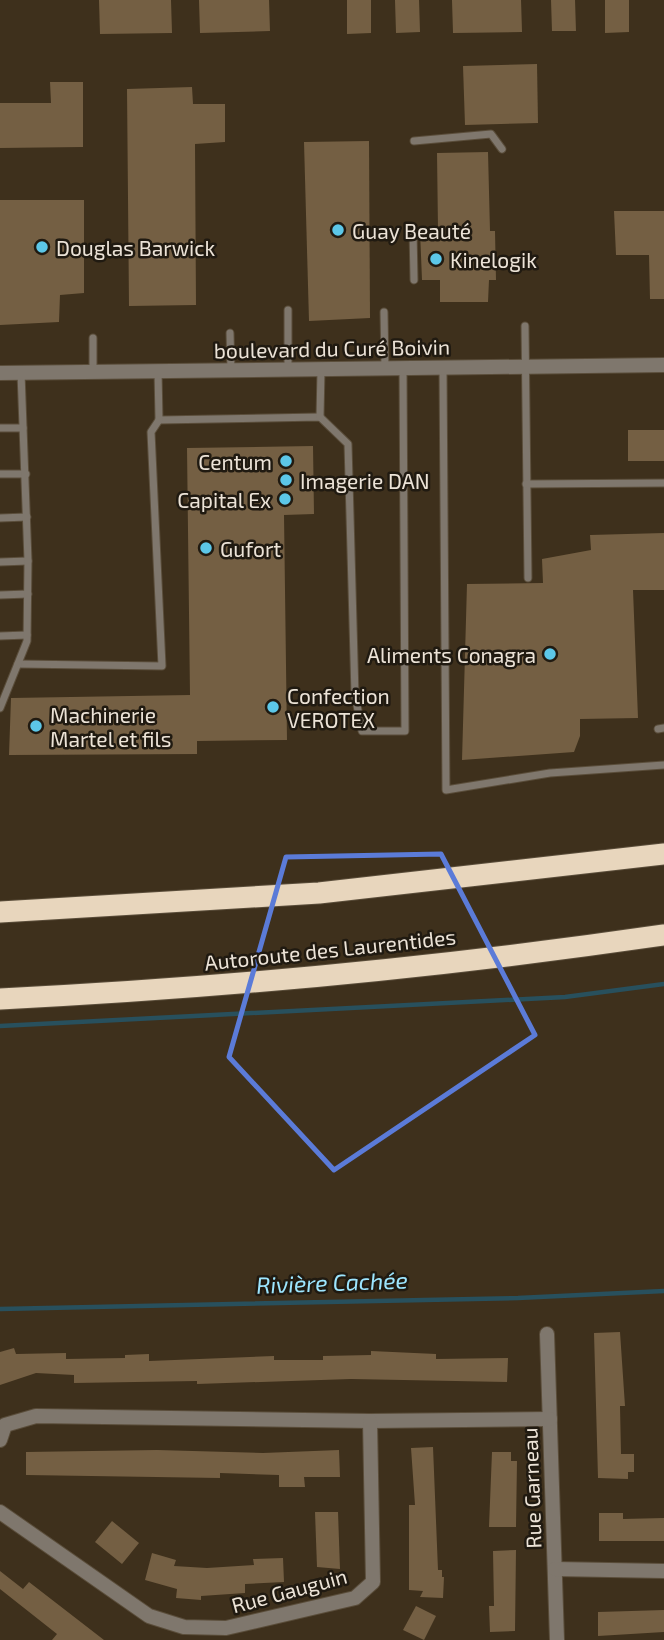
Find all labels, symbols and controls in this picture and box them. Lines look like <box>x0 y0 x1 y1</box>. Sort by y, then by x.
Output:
place label: Guay Beauté <box>352 218 471 243</box>
marker: Guay Beauté <box>330 222 346 238</box>
place label: Douglas Barwick <box>56 235 215 260</box>
marker: Douglas Barwick <box>34 239 50 255</box>
place label: Kinelogik <box>450 247 537 272</box>
marker: Kinelogik <box>428 251 444 267</box>
street label: boulevard du Curé Boivin <box>214 333 450 363</box>
place label: Centum <box>198 449 272 474</box>
marker: Centum <box>278 453 294 469</box>
place label: Imagerie DAN <box>300 468 430 493</box>
marker: Imagerie DAN <box>278 472 294 488</box>
place label: Capital Ex <box>177 487 271 512</box>
marker: Capital Ex <box>277 491 293 507</box>
place label: Gufort <box>220 536 281 561</box>
marker: Gufort <box>198 540 214 556</box>
place label: Aliments Conagra <box>367 642 536 667</box>
marker: Aliments Conagra <box>542 646 558 662</box>
place label: Confection VEROTEX <box>287 683 390 732</box>
marker: Confection VEROTEX <box>265 699 281 715</box>
place label: Machinerie Martel et fils <box>50 702 171 751</box>
marker: Machinerie Martel et fils <box>28 718 44 734</box>
street label: Autoroute des Laurentides <box>203 923 457 975</box>
water label: Rivière Cachée <box>256 1265 408 1299</box>
street label: Rue Garneau <box>516 1427 546 1549</box>
street label: Rue Gauguin <box>228 1563 350 1617</box>

